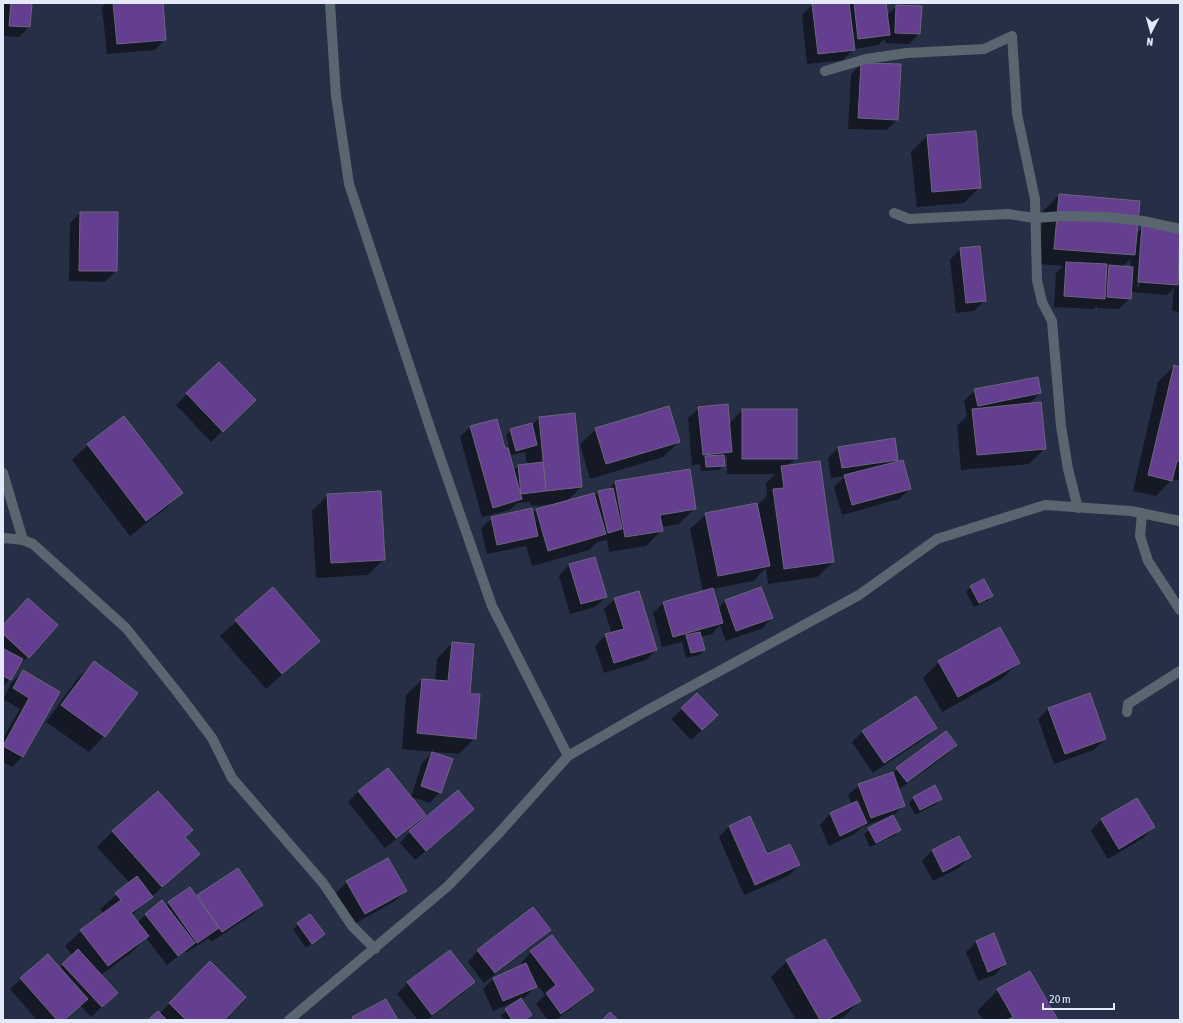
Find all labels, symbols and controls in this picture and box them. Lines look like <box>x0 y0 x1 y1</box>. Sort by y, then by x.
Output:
north arrow <box>1131 12 1171 52</box>
text: N <box>1146 36 1154 48</box>
scale bar <box>1043 985 1114 1011</box>
text: 20 m <box>1049 992 1071 1006</box>

